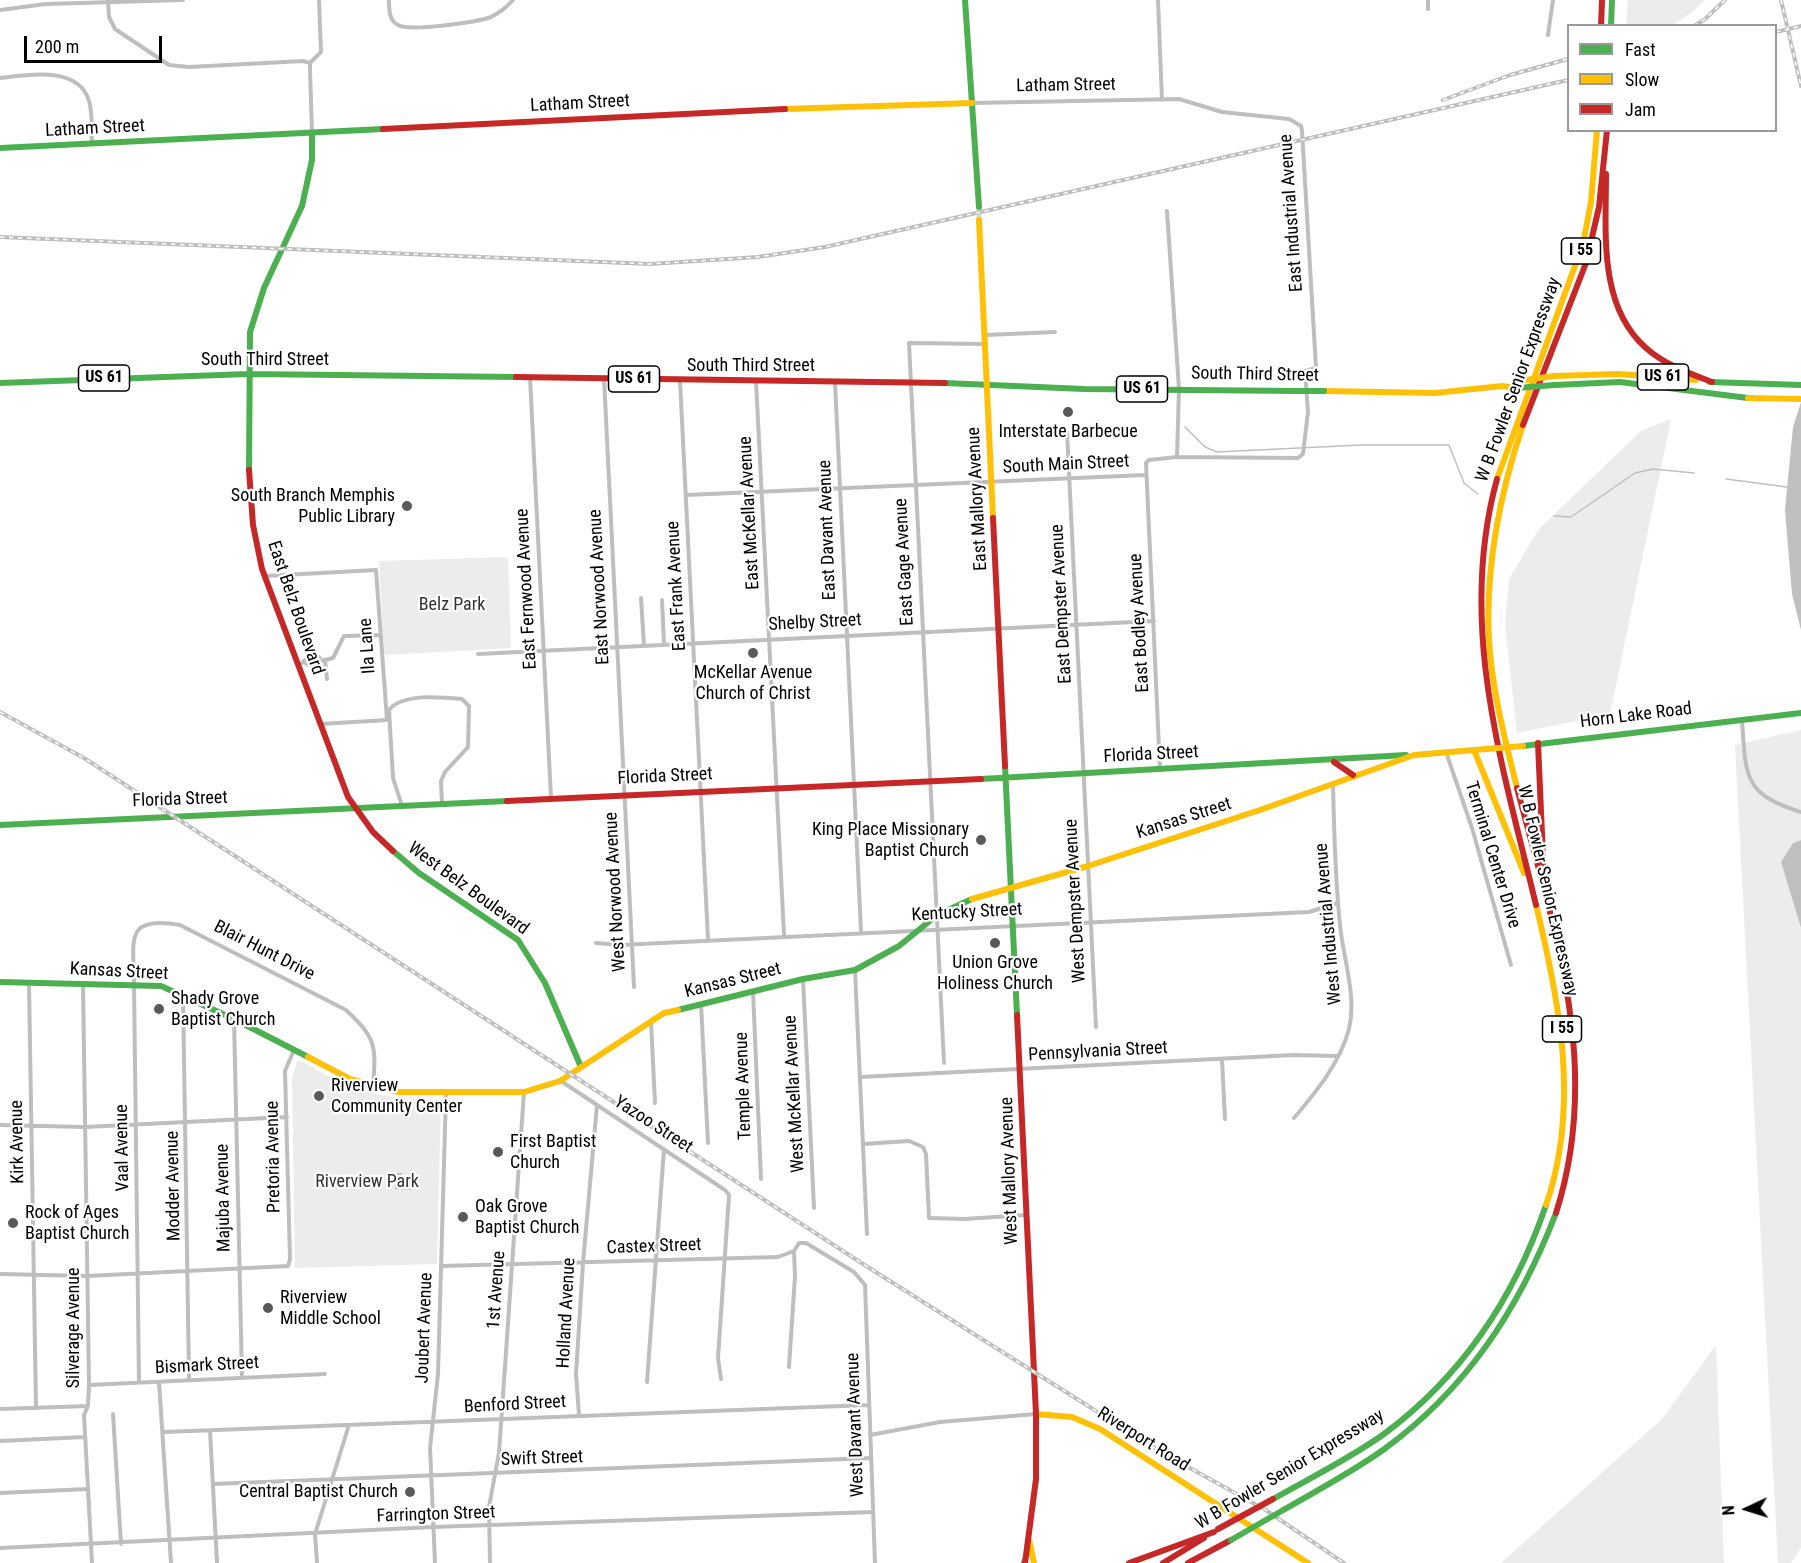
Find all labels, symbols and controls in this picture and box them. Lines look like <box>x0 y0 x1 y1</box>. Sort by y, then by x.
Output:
scale bar <box>27 24 165 62</box>
legend <box>1567 24 1777 132</box>
text: 200 m <box>35 36 79 57</box>
text: Fast <box>1625 39 1656 60</box>
text: Slow <box>1625 69 1659 90</box>
street label: Latham Street <box>1016 74 1116 98</box>
street label: Latham Street <box>530 91 630 117</box>
text: Jam <box>1625 99 1656 120</box>
street label: Latham Street <box>45 116 145 142</box>
street label: East Industrial Avenue <box>1276 133 1308 293</box>
road number: I 55 <box>1562 238 1600 264</box>
street label: W B Fowler Senior Expressway <box>1472 275 1566 485</box>
street label: South Third Street <box>201 349 329 371</box>
street label: South Third Street <box>687 355 815 377</box>
street label: South Third Street <box>1191 363 1319 387</box>
road number: US 61 <box>1638 364 1688 390</box>
road number: US 61 <box>78 365 130 391</box>
road number: US 61 <box>608 366 660 392</box>
road number: US 61 <box>1116 376 1168 402</box>
marker: Interstate Barbecue <box>1061 405 1075 419</box>
place label: Interstate Barbecue <box>998 421 1138 443</box>
street label: East Mallory Avenue <box>963 427 993 571</box>
street label: East McKellar Avenue <box>735 436 765 590</box>
street label: South Main Street <box>1002 451 1130 479</box>
street label: East Davant Avenue <box>815 460 841 600</box>
place label: South Branch Memphis Public Library <box>231 485 395 528</box>
street label: East Gage Avenue <box>891 498 919 626</box>
marker: South Branch Memphis Public Library <box>400 499 414 513</box>
street label: East Fernwood Avenue <box>512 508 542 670</box>
street label: East Norwood Avenue <box>585 509 615 665</box>
street label: East Frank Avenue <box>663 520 691 652</box>
street label: East Dempster Avenue <box>1047 524 1077 684</box>
street label: East Belz Boulevard <box>262 538 328 678</box>
street label: East Bodley Avenue <box>1126 553 1154 693</box>
park label: Belz Park <box>419 594 485 616</box>
street label: Shelby Street <box>768 610 862 636</box>
street label: Ila Lane <box>355 617 381 675</box>
marker: McKellar Avenue Church of Christ <box>746 646 760 660</box>
place label: McKellar Avenue Church of Christ <box>694 662 812 704</box>
street label: Horn Lake Road <box>1579 698 1693 734</box>
street label: Florida Street <box>1103 742 1199 768</box>
street label: Florida Street <box>617 764 713 790</box>
street label: Terminal Center Drive <box>1459 779 1525 931</box>
street label: W B Fowler Senior Expressway <box>1512 783 1582 999</box>
street label: Florida Street <box>132 788 228 812</box>
street label: Kansas Street <box>1134 794 1234 844</box>
street label: West Norwood Avenue <box>601 812 631 972</box>
place label: King Place Missionary Baptist Church <box>812 819 969 862</box>
street label: West Dempster Avenue <box>1061 819 1091 983</box>
marker: King Place Missionary Baptist Church <box>974 833 988 847</box>
street label: West Belz Boulevard <box>403 838 533 940</box>
street label: West Industrial Avenue <box>1311 842 1347 1006</box>
street label: Kentucky Street <box>911 899 1023 927</box>
street label: Blair Hunt Drive <box>210 916 318 986</box>
marker: Union Grove Holiness Church <box>988 936 1002 950</box>
place label: Union Grove Holiness Church <box>937 952 1053 994</box>
street label: Kansas Street <box>69 959 169 985</box>
street label: Kansas Street <box>683 959 783 1003</box>
place label: Shady Grove Baptist Church <box>171 988 275 1030</box>
marker: Shady Grove Baptist Church <box>152 1002 166 1016</box>
street label: West McKellar Avenue <box>780 1015 810 1173</box>
road number: I 55 <box>1542 1016 1582 1042</box>
street label: Temple Avenue <box>731 1032 757 1140</box>
street label: Pennsylvania Street <box>1028 1038 1168 1066</box>
place label: Riverview Community Center <box>331 1075 462 1118</box>
marker: Riverview Community Center <box>312 1089 326 1103</box>
street label: Yazoo Street <box>610 1092 696 1158</box>
street label: West Mallory Avenue <box>997 1097 1023 1245</box>
street label: Kirk Avenue <box>6 1100 30 1184</box>
street label: Pretoria Avenue <box>262 1101 286 1213</box>
street label: Vaal Avenue <box>111 1104 135 1192</box>
street label: Modder Avenue <box>162 1131 186 1241</box>
place label: First Baptist Church <box>510 1131 596 1174</box>
street label: Majuba Avenue <box>212 1144 236 1252</box>
marker: First Baptist Church <box>491 1145 505 1159</box>
park label: Riverview Park <box>315 1171 419 1193</box>
place label: Oak Grove Baptist Church <box>475 1196 579 1238</box>
place label: Rock of Ages Baptist Church <box>25 1202 129 1244</box>
marker: Oak Grove Baptist Church <box>456 1210 470 1224</box>
marker: Rock of Ages Baptist Church <box>6 1216 20 1230</box>
street label: Castex Street <box>606 1235 702 1259</box>
street label: 1st Avenue <box>483 1250 511 1330</box>
street label: Holland Avenue <box>553 1257 581 1369</box>
street label: Silverage Avenue <box>63 1268 85 1388</box>
street label: Joubert Avenue <box>412 1272 438 1384</box>
place label: Riverview Middle School <box>280 1287 381 1330</box>
marker: Riverview Middle School <box>261 1301 275 1315</box>
street label: Bismark Street <box>154 1352 260 1380</box>
street label: West Davant Avenue <box>843 1352 869 1498</box>
street label: Benford Street <box>463 1392 567 1418</box>
street label: Riverport Road <box>1093 1403 1193 1477</box>
street label: W B Fowler Senior Expressway <box>1192 1405 1388 1535</box>
street label: Swift Street <box>500 1447 584 1471</box>
north arrow <box>1717 1479 1777 1539</box>
place label: Central Baptist Church <box>239 1481 398 1503</box>
marker: Central Baptist Church <box>403 1485 417 1499</box>
street label: Farrington Street <box>376 1502 496 1528</box>
text: N <box>1719 1505 1738 1516</box>

